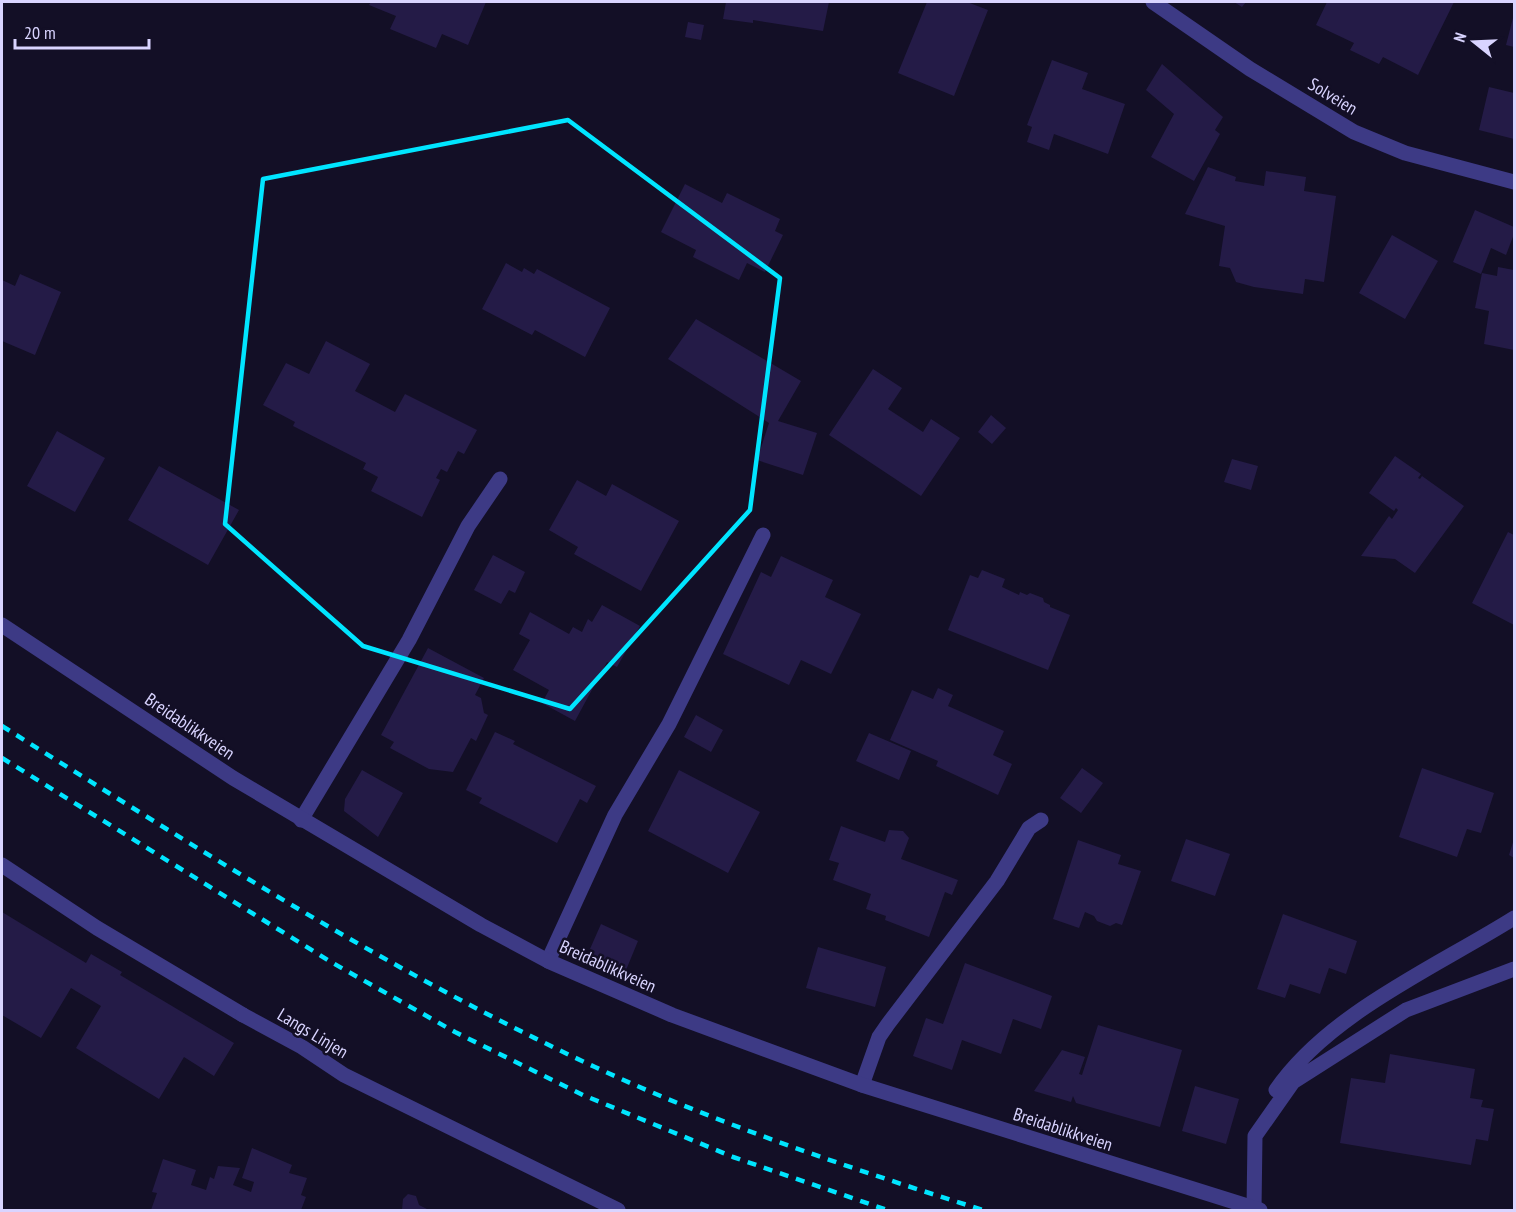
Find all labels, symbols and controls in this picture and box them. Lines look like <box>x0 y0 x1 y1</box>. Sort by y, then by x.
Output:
scale bar <box>15 12 148 50</box>
north arrow <box>1444 12 1504 72</box>
text: 20 m <box>24 21 56 44</box>
text: N <box>1449 30 1471 45</box>
street label: Solveien <box>1304 72 1362 120</box>
street label: Breidablikkveien <box>141 688 239 764</box>
street label: Breidablikkveien <box>556 934 660 998</box>
street label: Langs Linjen <box>273 1003 353 1063</box>
street label: Breidablikkveien <box>1010 1102 1116 1156</box>

